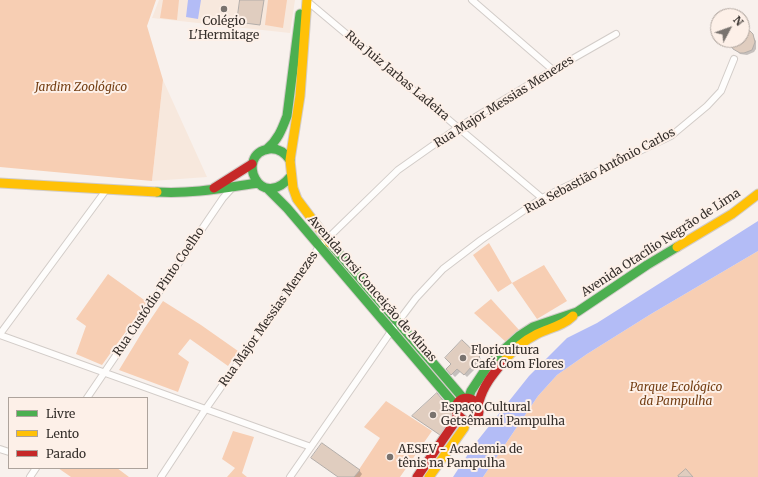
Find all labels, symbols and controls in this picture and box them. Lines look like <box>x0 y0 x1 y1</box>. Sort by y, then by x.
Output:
marker: Colégio L'Hermitage <box>219 4 229 14</box>
north arrow <box>710 8 750 48</box>
text: N <box>730 13 746 29</box>
place label: Colégio L'Hermitage <box>189 15 259 43</box>
street label: Rua Juiz Jarbas Ladeira <box>342 28 452 124</box>
street label: Rua Major Messias Menezes <box>432 53 576 151</box>
park label: Jardim Zoológico <box>35 81 127 95</box>
street label: Rua Sebastião Antônio Carlos <box>522 125 678 217</box>
street label: Avenida Otacílio Negrão de Lima <box>579 186 743 300</box>
street label: Avenida Orsi Conceição de Minas <box>305 213 439 365</box>
street label: Rua Custódio Pinto Coelho <box>110 225 208 359</box>
street label: Rua Major Messias Menezes <box>217 249 321 389</box>
place label: Floricultura Café Com Flores <box>471 344 564 372</box>
marker: Floricultura Café Com Flores <box>458 353 468 363</box>
park label: Parque Ecológico da Pampulha <box>630 381 722 409</box>
legend <box>8 397 148 469</box>
place label: Espaço Cultural Getsêmani Pampulha <box>441 401 565 429</box>
text: Livre <box>46 406 75 421</box>
marker: Espaço Cultural Getsêmani Pampulha <box>428 410 438 420</box>
text: Lento <box>46 426 79 441</box>
place label: AESEV - Academia de tênis na Pampulha <box>398 443 523 471</box>
text: Parado <box>46 446 86 461</box>
marker: AESEV - Academia de tênis na Pampulha <box>385 452 395 462</box>

